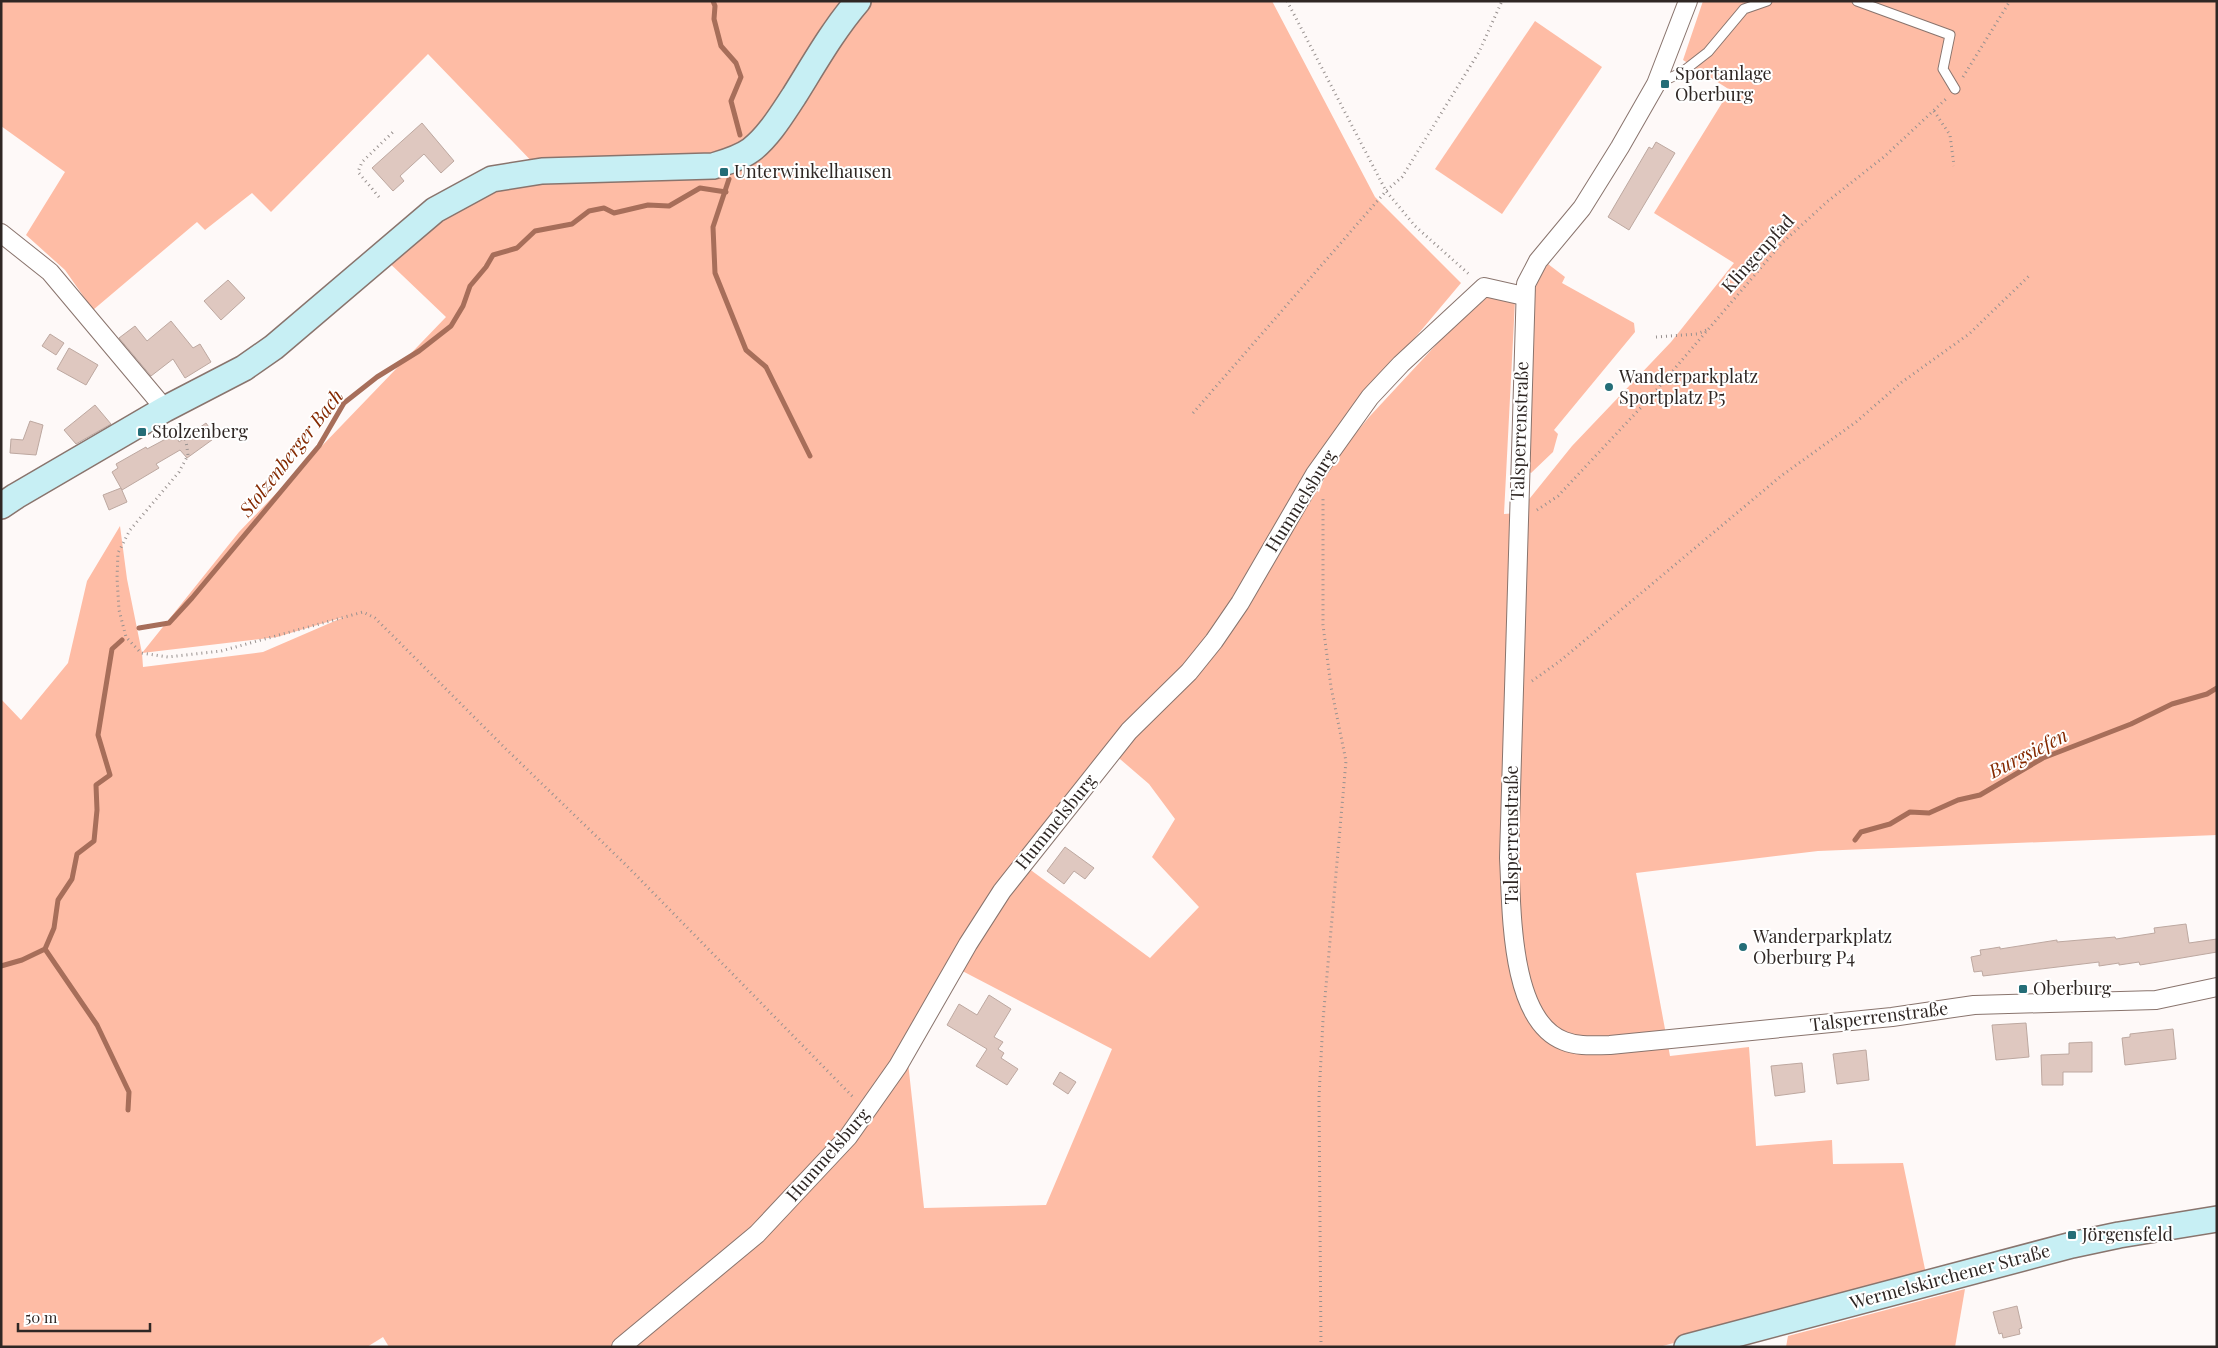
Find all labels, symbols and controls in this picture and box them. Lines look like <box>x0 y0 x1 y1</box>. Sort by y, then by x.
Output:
place label: Sportanlage Oberburg <box>1675 61 1772 106</box>
marker: Sportanlage Oberburg <box>1659 78 1671 90</box>
place label: Unterwinkelhausen <box>734 159 892 183</box>
marker: Unterwinkelhausen <box>718 166 730 178</box>
street label: Klingenpfad <box>1716 209 1799 298</box>
street label: Talsperrenstraße <box>1505 361 1533 501</box>
place label: Wanderparkplatz Sportplatz P5 <box>1618 364 1758 409</box>
marker: Wanderparkplatz Sportplatz P5 <box>1603 381 1615 393</box>
water label: Stolzenberger Bach <box>232 383 348 522</box>
place label: Stolzenberg <box>152 419 249 443</box>
marker: Stolzenberg <box>136 426 148 438</box>
street label: Hummelsburg <box>1259 444 1341 556</box>
water label: Burgsiefen <box>1983 721 2072 784</box>
street label: Talsperrenstraße <box>1499 765 1523 905</box>
street label: Hummelsburg <box>1009 768 1101 874</box>
place label: Wanderparkplatz Oberburg P4 <box>1752 924 1892 969</box>
marker: Wanderparkplatz Oberburg P4 <box>1737 941 1749 953</box>
place label: Oberburg <box>2033 976 2112 1000</box>
marker: Oberburg <box>2017 983 2029 995</box>
street label: Talsperrenstraße <box>1808 996 1949 1036</box>
street label: Hummelsburg <box>780 1102 875 1206</box>
place label: Jörgensfeld <box>2081 1222 2173 1246</box>
marker: Jörgensfeld <box>2066 1229 2078 1241</box>
street label: Wermelskirchener Straße <box>1846 1238 2053 1315</box>
scale bar <box>18 1300 150 1332</box>
text: 50 m <box>25 1307 58 1327</box>

